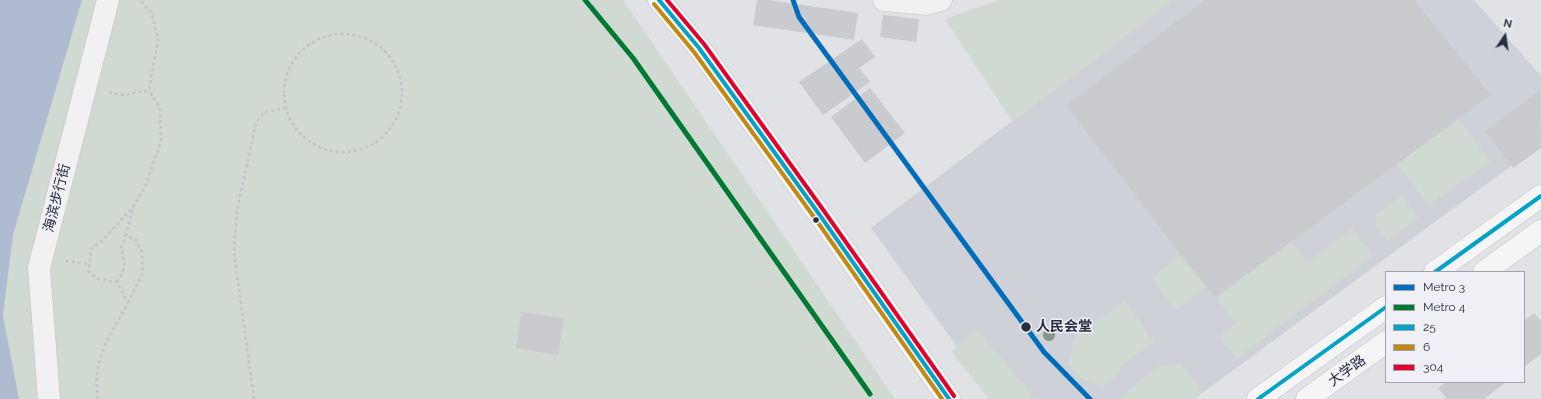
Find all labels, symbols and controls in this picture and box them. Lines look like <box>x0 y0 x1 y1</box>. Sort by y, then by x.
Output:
north arrow <box>1485 16 1525 56</box>
text: N <box>1502 17 1513 31</box>
street label: 海滨步行街 <box>40 162 74 234</box>
unlabelled marker <box>811 215 821 225</box>
legend <box>1385 271 1525 383</box>
text: Metro 3 <box>1423 280 1465 294</box>
text: Metro 4 <box>1423 300 1465 314</box>
place label: 人民会堂 <box>1036 319 1092 335</box>
marker: 人民会堂 <box>1019 320 1033 334</box>
text: 25 <box>1423 320 1436 334</box>
text: 6 <box>1423 340 1430 354</box>
street label: 大学路 <box>1325 352 1369 390</box>
text: 304 <box>1423 360 1443 374</box>

